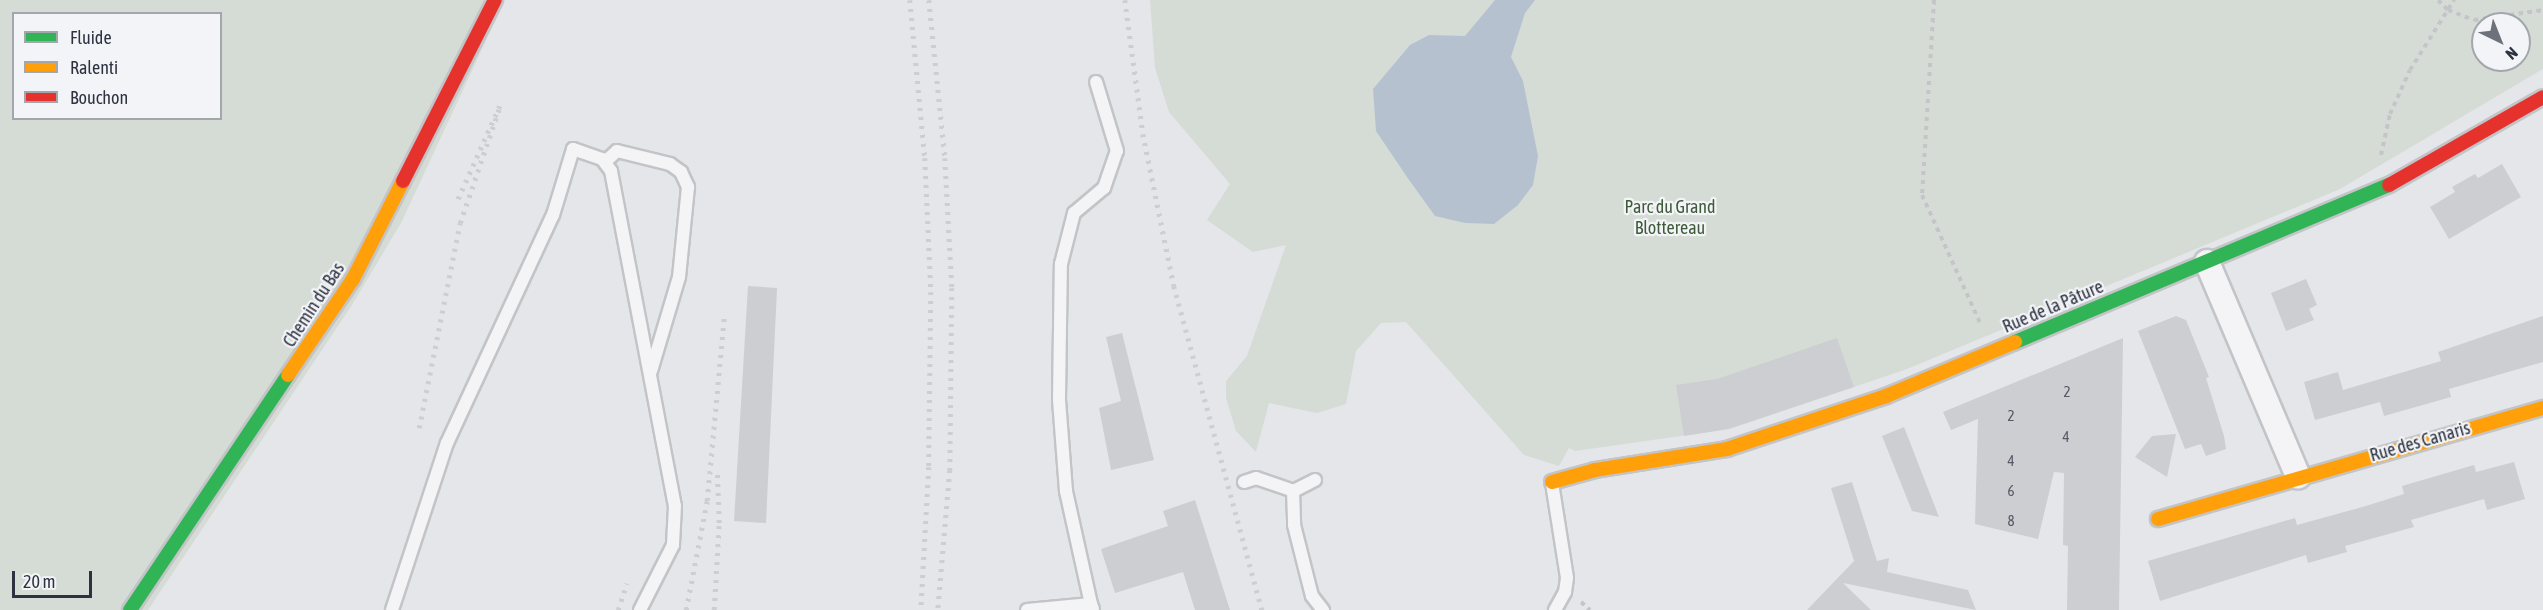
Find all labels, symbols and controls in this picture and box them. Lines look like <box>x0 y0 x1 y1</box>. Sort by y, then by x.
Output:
legend <box>12 12 222 120</box>
north arrow <box>2471 12 2531 72</box>
text: Fluide <box>70 27 112 48</box>
text: N <box>2502 44 2522 64</box>
text: Ralenti <box>70 57 118 78</box>
text: Bouchon <box>70 87 128 108</box>
park label: Parc du Grand Blottereau <box>1624 197 1716 240</box>
street label: Chemin du Bas <box>279 259 349 351</box>
street label: Rue de la Pâture <box>1999 276 2107 338</box>
house number: 2 <box>2063 383 2071 401</box>
house number: 2 <box>2007 407 2015 425</box>
street label: Rue des Canaris <box>2367 417 2473 467</box>
house number: 4 <box>2062 428 2070 446</box>
house number: 4 <box>2007 452 2015 470</box>
house number: 6 <box>2007 482 2015 500</box>
house number: 8 <box>2007 512 2015 530</box>
scale bar <box>15 559 94 597</box>
text: 20 m <box>23 571 55 592</box>

